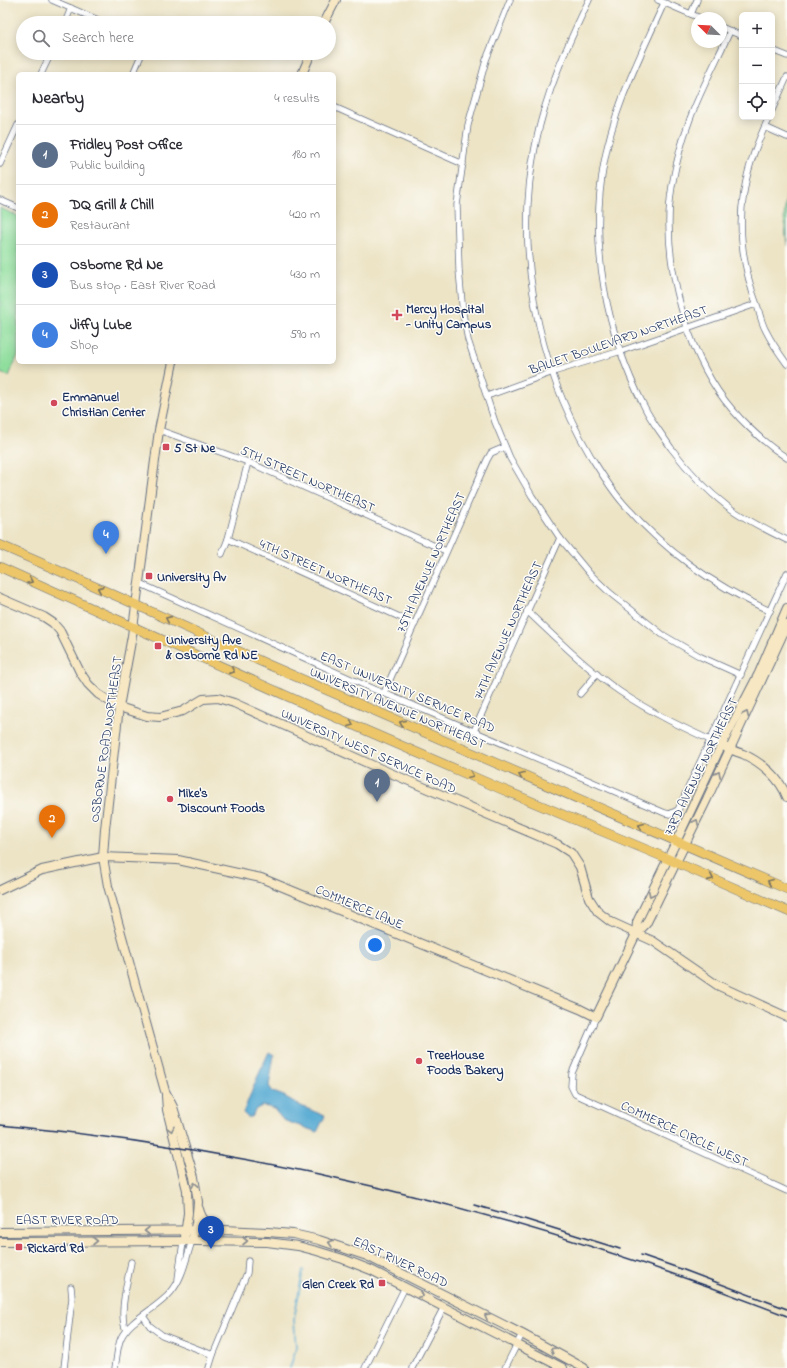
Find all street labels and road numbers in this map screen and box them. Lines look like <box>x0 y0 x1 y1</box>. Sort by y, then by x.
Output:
street label: BALLET BOULEVARD NORTHEAST <box>526 301 711 380</box>
street label: 5TH STREET NORTHEAST <box>237 441 378 518</box>
street label: 75TH AVENUE NORTHEAST <box>392 489 471 636</box>
street label: 4TH STREET NORTHEAST <box>256 535 395 610</box>
street label: 74TH AVENUE NORTHEAST <box>469 558 548 703</box>
street label: EAST UNIVERSITY SERVICE ROAD <box>317 647 498 738</box>
street label: OSBORNE ROAD NORTHEAST <box>85 654 128 823</box>
street label: UNIVERSITY AVENUE NORTHEAST <box>306 663 489 754</box>
street label: 73RD AVENUE NORTHEAST <box>660 694 743 839</box>
street label: UNIVERSITY WEST SERVICE ROAD <box>277 704 459 799</box>
street label: COMMERCE LANE <box>312 880 406 935</box>
street label: COMMERCE CIRCLE WEST <box>617 1096 752 1173</box>
street label: EAST RIVER ROAD <box>15 1211 119 1230</box>
street label: EAST RIVER ROAD <box>350 1232 451 1293</box>

